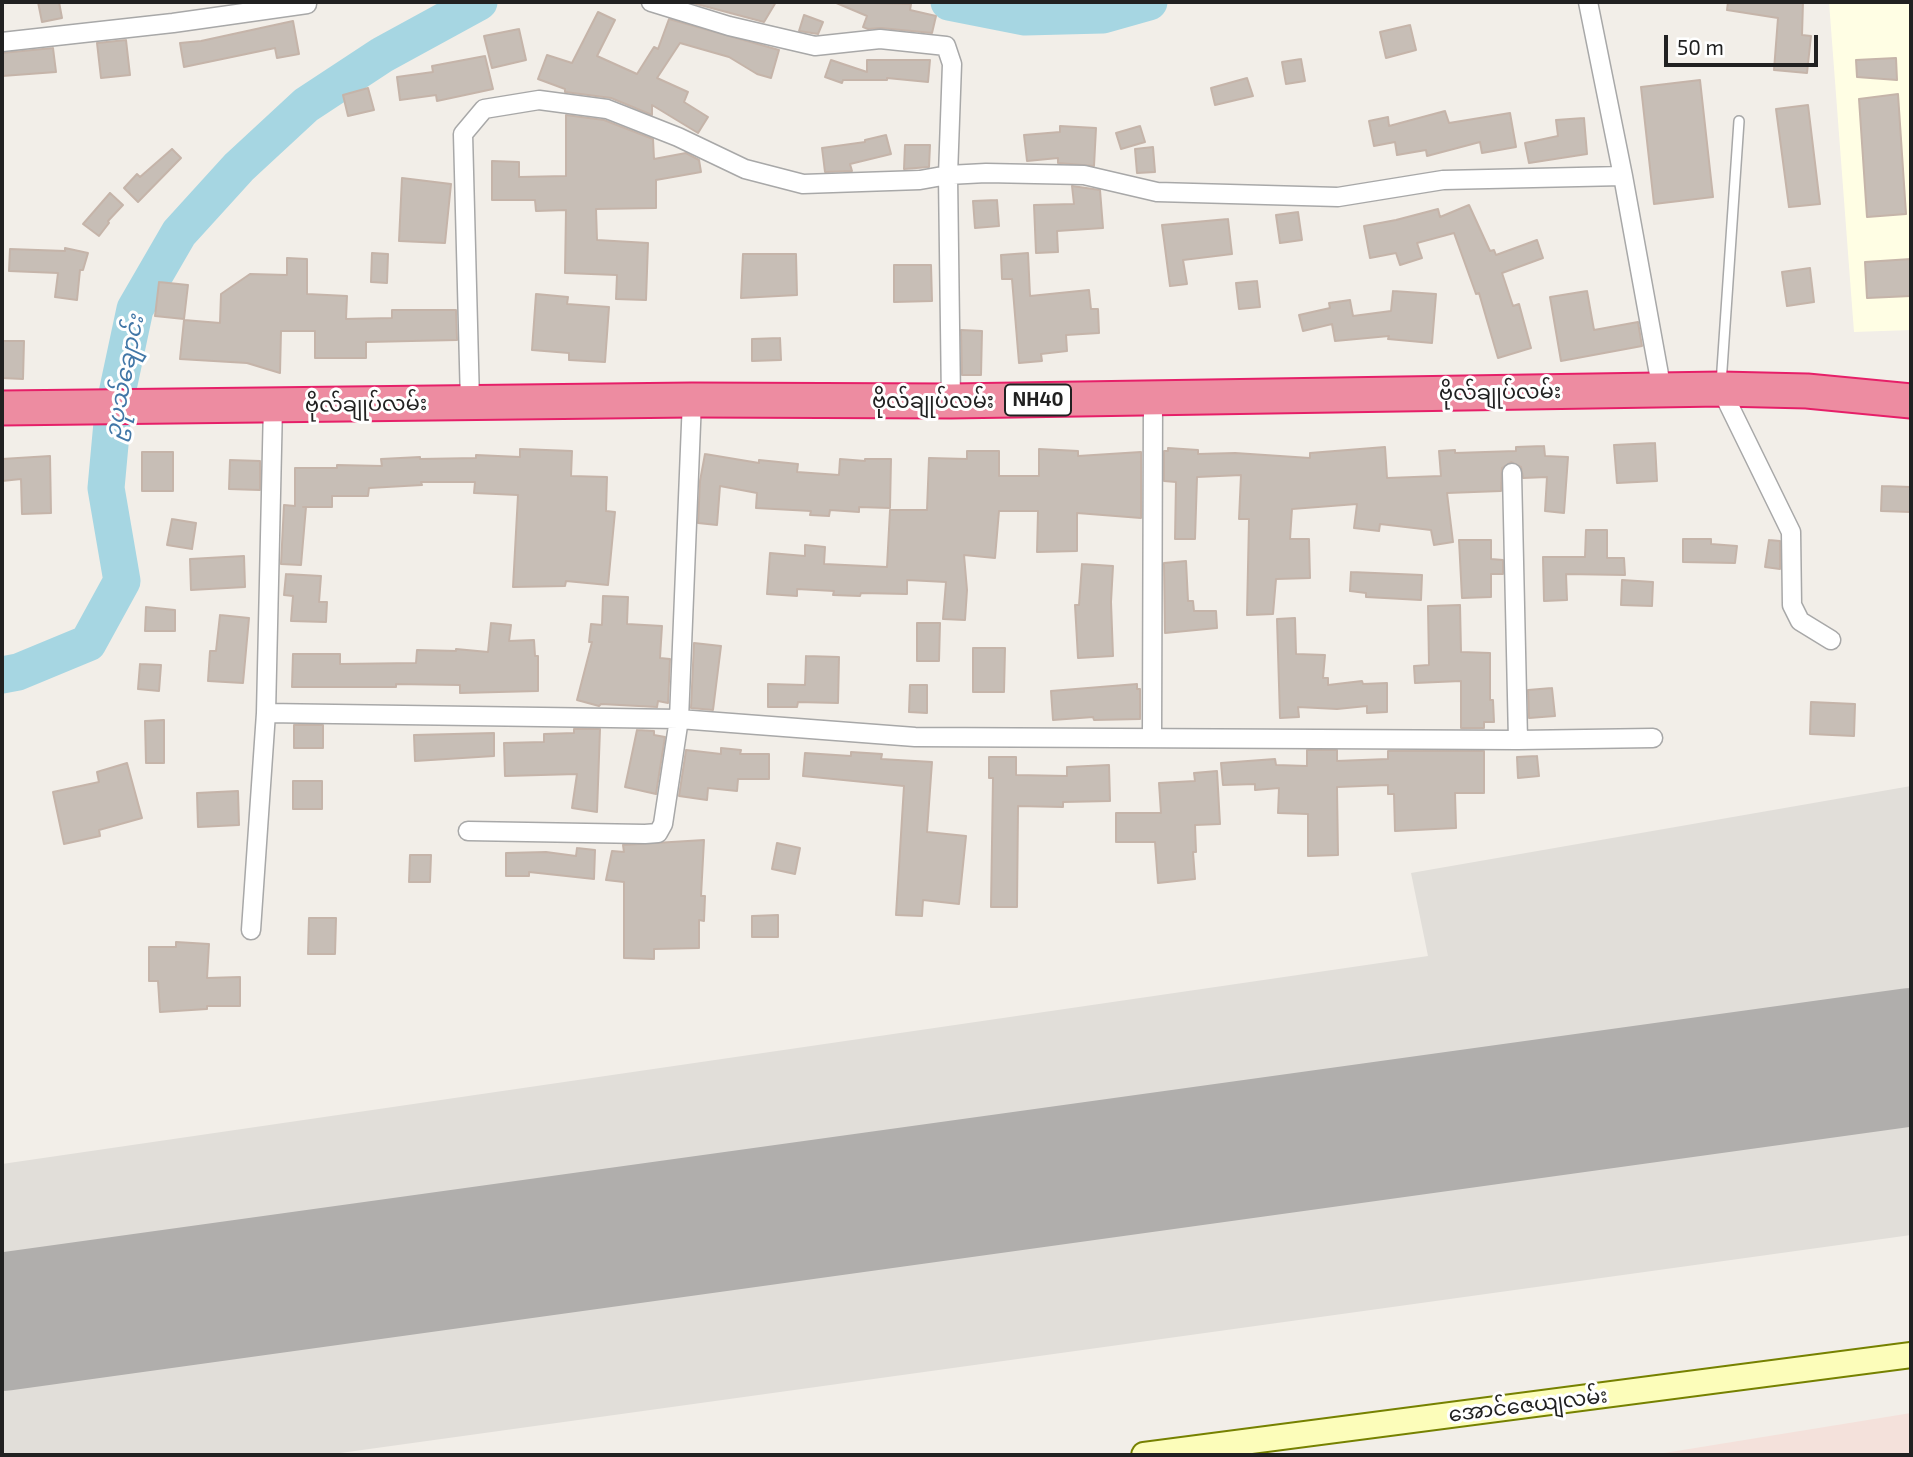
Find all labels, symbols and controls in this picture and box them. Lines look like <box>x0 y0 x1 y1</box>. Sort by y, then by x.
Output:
scale bar <box>1668 21 1822 65</box>
text: 50 m <box>1677 34 1724 59</box>
water label: ဥပုသ်ချောင်း <box>98 313 150 441</box>
street label: ဗိုလ်ချုပ်လမ်း <box>1439 378 1561 406</box>
road number: NH40 <box>1005 384 1071 416</box>
street label: ဗိုလ်ချုပ်လမ်း <box>872 388 994 414</box>
street label: ဗိုလ်ချုပ်လမ်း <box>305 390 427 418</box>
street label: အောင်ဇေယျလမ်း <box>1447 1383 1609 1427</box>

